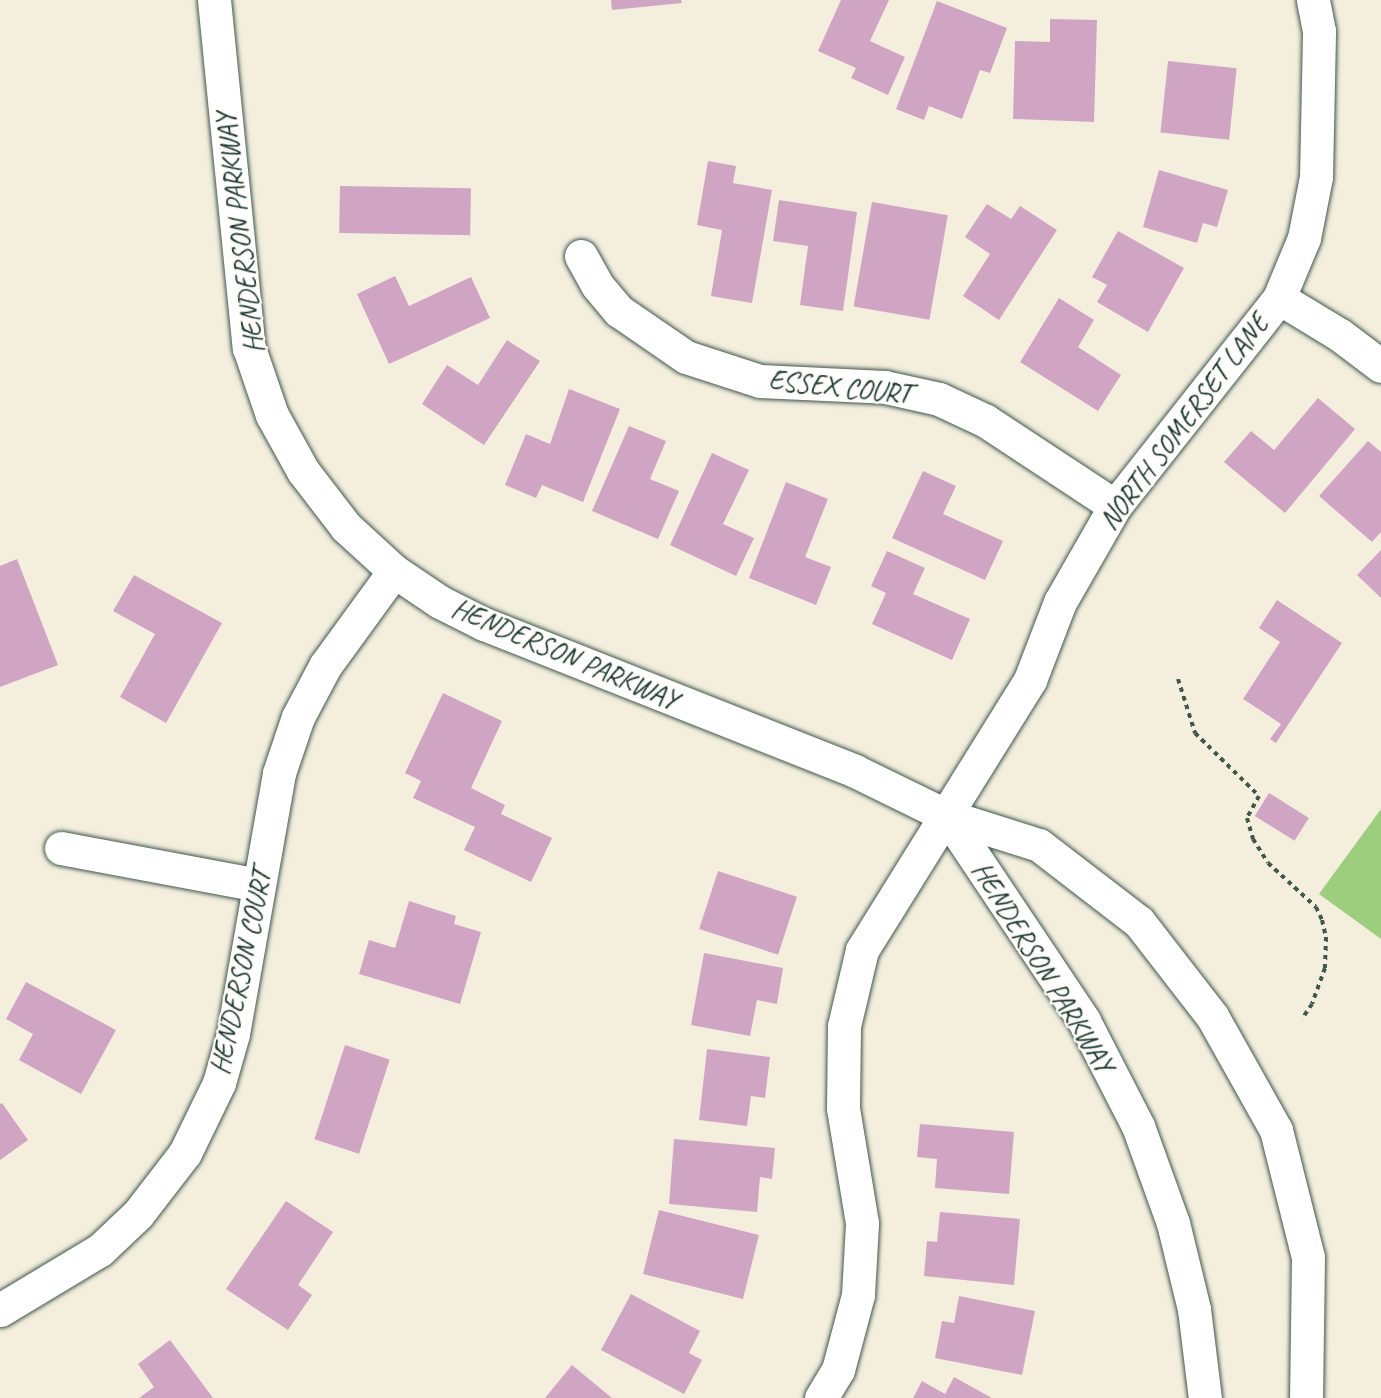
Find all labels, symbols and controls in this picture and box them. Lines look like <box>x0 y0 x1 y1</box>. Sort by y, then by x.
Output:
street label: HENDERSON PARKWAY <box>209 111 271 355</box>
street label: NORTH SOMERSET LANE <box>1092 308 1276 536</box>
street label: ESSEX COURT <box>767 363 913 411</box>
street label: HENDERSON PARKWAY <box>447 591 683 717</box>
street label: HENDERSON PARKWAY <box>965 855 1121 1079</box>
street label: HENDERSON COURT <box>203 867 279 1077</box>

